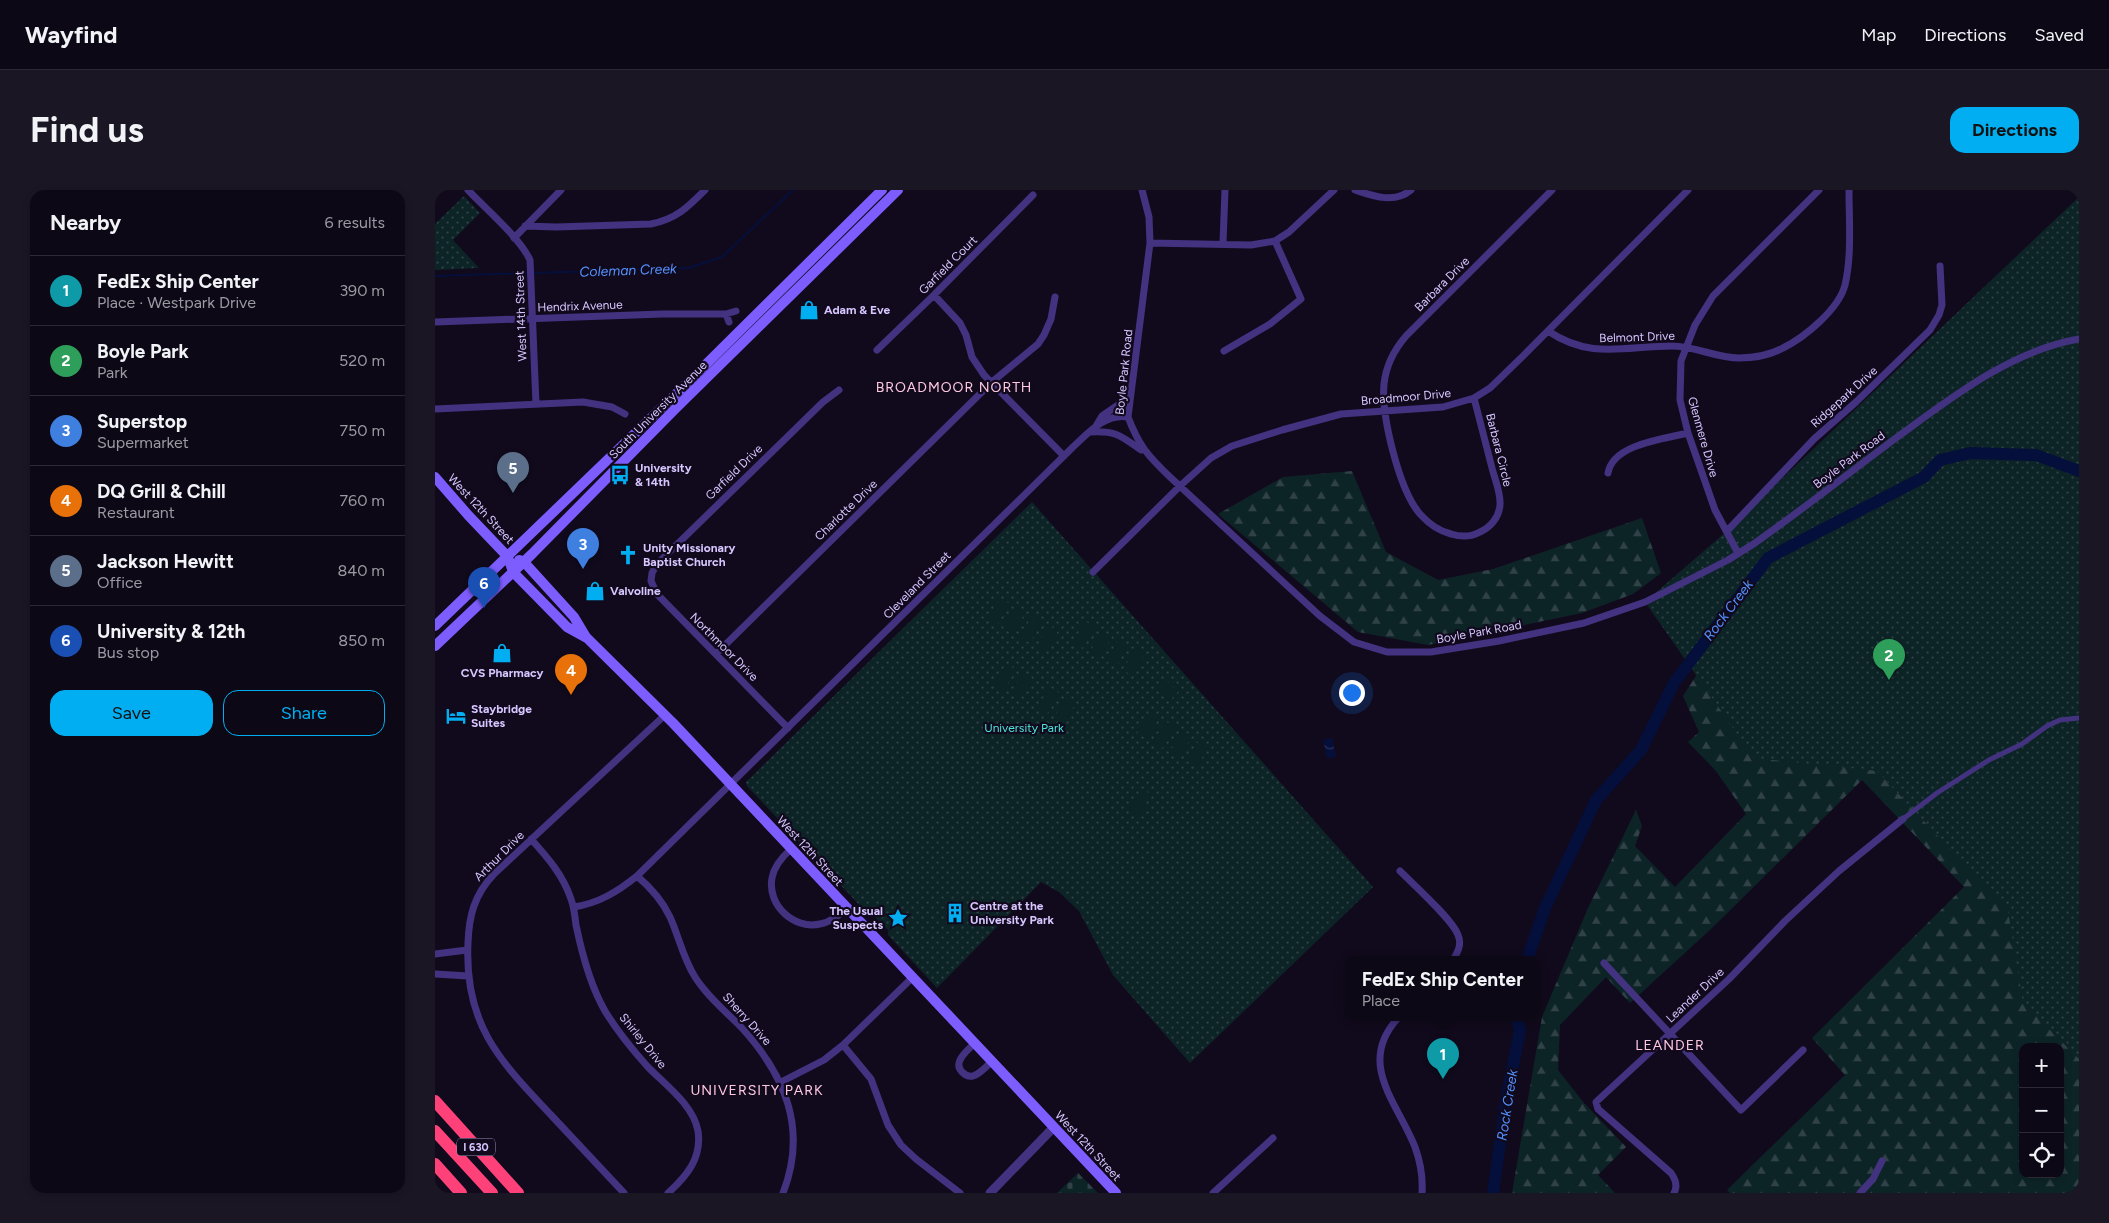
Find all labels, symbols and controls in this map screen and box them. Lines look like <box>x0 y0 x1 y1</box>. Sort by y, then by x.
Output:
text: Wayfind <box>25 20 118 49</box>
text: Map <box>1861 24 1896 46</box>
text: Directions <box>1924 24 2006 46</box>
text: Saved <box>2034 24 2084 46</box>
button: Directions <box>1950 107 2079 153</box>
text: Find us <box>30 109 144 151</box>
text: Nearby <box>50 210 121 235</box>
text: 6 results <box>324 213 385 232</box>
street label: Garfield Court <box>916 233 980 297</box>
street label: Barbara Drive <box>1412 253 1473 314</box>
water label: Coleman Creek <box>579 260 678 281</box>
text: FedEx Ship Center <box>97 270 259 293</box>
street label: West 14th Street <box>512 270 530 362</box>
text: 1 <box>63 281 69 300</box>
text: 390 m <box>339 281 385 300</box>
text: Place · Westpark Drive <box>97 293 256 312</box>
street label: Hendrix Avenue <box>537 297 623 314</box>
shop icon: Adam & Eve <box>798 299 820 321</box>
place label: Adam & Eve <box>824 303 890 317</box>
street label: Boyle Park Road <box>1113 328 1135 416</box>
street label: Belmont Drive <box>1599 329 1675 345</box>
text: Boyle Park <box>97 340 189 363</box>
text: 2 <box>61 351 71 370</box>
text: 520 m <box>339 351 385 370</box>
street label: South University Avenue <box>606 358 710 462</box>
text: Park <box>97 363 127 382</box>
street label: Ridgepark Drive <box>1808 363 1880 431</box>
district label: BROADMOOR NORTH <box>876 379 1032 396</box>
street label: Broadmoor Drive <box>1360 386 1452 408</box>
street label: Glenmere Drive <box>1685 395 1721 479</box>
text: Superstop <box>97 410 187 433</box>
street label: Barbara Circle <box>1483 412 1515 488</box>
text: 3 <box>62 421 70 440</box>
text: 750 m <box>339 421 385 440</box>
street label: Boyle Park Road <box>1810 429 1888 491</box>
text: Supermarket <box>97 433 189 452</box>
street label: Garfield Drive <box>703 441 766 503</box>
pin: 5 <box>497 452 529 493</box>
place label: University & 14th <box>635 461 692 489</box>
bus stop icon: University & 14th <box>609 464 631 486</box>
street label: West 12th Street <box>445 471 517 547</box>
street label: Charlotte Drive <box>812 476 880 543</box>
text: DQ Grill & Chill <box>97 480 226 503</box>
text: 4 <box>61 491 71 510</box>
text: 760 m <box>340 491 385 510</box>
text: Restaurant <box>97 503 175 522</box>
pin: 3 <box>567 528 599 569</box>
place label: Unity Missionary Baptist Church <box>643 541 735 569</box>
church icon: Unity Missionary Baptist Church <box>617 544 639 566</box>
street label: Cleveland Street <box>880 548 954 622</box>
text: Jackson Hewitt <box>97 550 234 573</box>
text: 5 <box>61 561 71 580</box>
text: 840 m <box>337 561 385 580</box>
pin: 6 <box>468 567 500 608</box>
text: Office <box>97 573 142 592</box>
water label: Rock Creek <box>1700 576 1757 644</box>
shop icon: Valvoline <box>584 580 606 602</box>
place label: Valvoline <box>610 584 661 598</box>
street label: Northmoor Drive <box>687 610 761 684</box>
street label: Boyle Park Road <box>1435 618 1523 646</box>
text: University & 12th <box>97 620 245 643</box>
text: 6 <box>61 631 71 650</box>
text: 850 m <box>338 631 385 650</box>
pin: 2 <box>1873 639 1905 680</box>
shop icon: CVS Pharmacy <box>491 642 513 664</box>
text: Bus stop <box>97 643 159 662</box>
pin: 4 <box>555 654 587 695</box>
place label: CVS Pharmacy <box>461 666 543 680</box>
your location <box>1339 680 1365 706</box>
button: Save <box>50 690 213 736</box>
button: Share <box>223 690 385 736</box>
place label: Staybridge Suites <box>471 702 532 730</box>
hotel icon: Staybridge Suites <box>445 705 467 727</box>
park label: University Park <box>984 721 1064 735</box>
street label: West 12th Street <box>774 813 846 889</box>
street label: Arthur Drive <box>471 828 527 884</box>
place label: Centre at the University Park <box>970 899 1054 927</box>
building icon: Centre at the University Park <box>944 902 966 924</box>
place label: The Usual Suspects <box>829 904 883 932</box>
place icon: The Usual Suspects <box>887 907 909 929</box>
popup <box>1345 956 1540 1021</box>
street label: Leander Drive <box>1663 964 1727 1025</box>
text: FedEx Ship Center <box>1362 968 1523 991</box>
street label: Sherry Drive <box>720 990 774 1048</box>
text: Place <box>1362 991 1400 1010</box>
street label: Shirley Drive <box>616 1011 670 1072</box>
district label: LEANDER <box>1635 1037 1705 1054</box>
pin: 1 <box>1427 1038 1459 1079</box>
map controls <box>2019 1043 2064 1178</box>
button: + <box>2019 1043 2064 1088</box>
water label: Rock Creek <box>1493 1067 1522 1142</box>
district label: UNIVERSITY PARK <box>690 1082 824 1099</box>
button: − <box>2019 1088 2064 1133</box>
street label: West 12th Street <box>1052 1108 1124 1184</box>
button: locate <box>2019 1133 2064 1178</box>
road number: I 630 <box>457 1139 495 1156</box>

